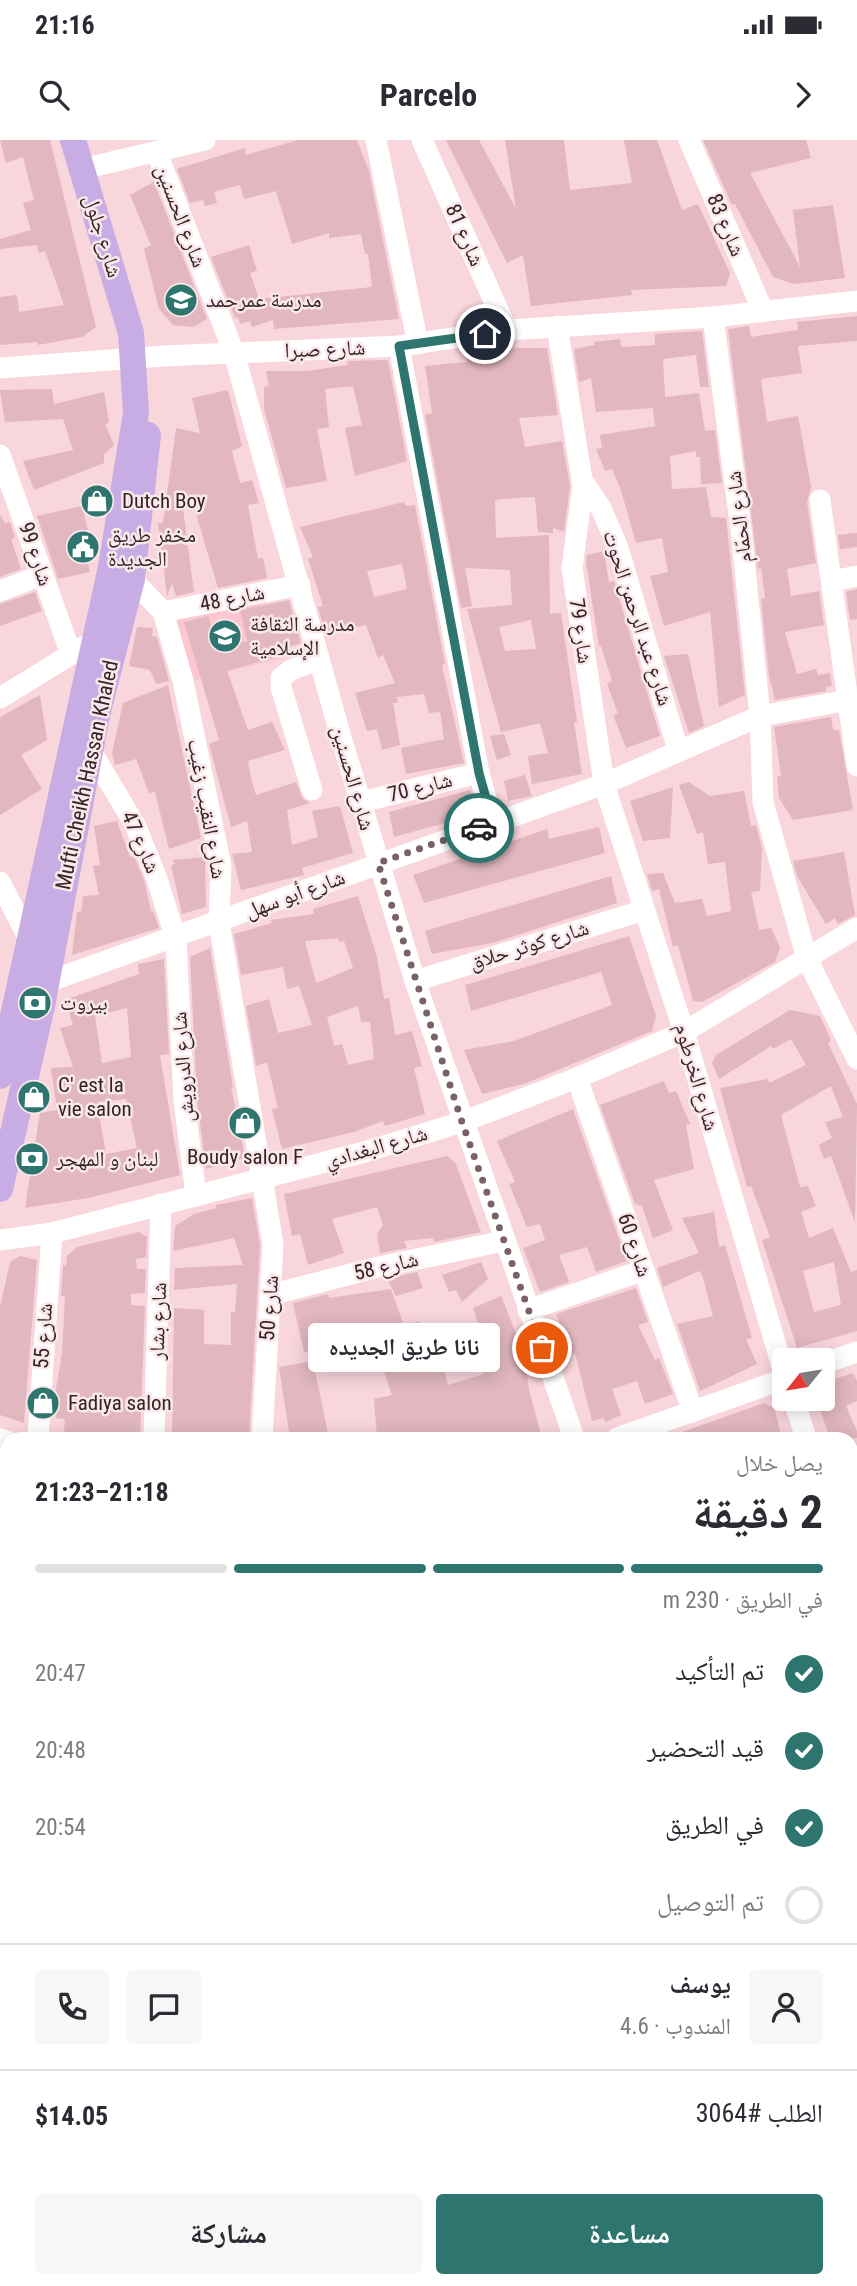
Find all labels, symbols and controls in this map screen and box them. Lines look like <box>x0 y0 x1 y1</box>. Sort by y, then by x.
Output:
text: 21:16 <box>35 10 95 40</box>
icon: search <box>35 76 73 114</box>
text: Parcelo <box>380 76 477 114</box>
icon: forward <box>784 76 822 114</box>
street label: شارع الحسنين <box>149 161 212 271</box>
street label: شارع 83 <box>701 190 750 260</box>
street label: شارع جلول <box>78 192 127 281</box>
street label: شارع 81 <box>440 200 489 270</box>
school or university icon: مدرسة عمرحمد <box>162 281 200 319</box>
place label: مدرسة عمرحمد <box>206 288 322 312</box>
pin <box>455 304 515 364</box>
icon: home <box>466 315 504 353</box>
street label: شارع صبرا <box>284 336 366 363</box>
street label: شارع الحمّام <box>721 469 759 564</box>
shop icon: Dutch Boy <box>78 482 116 520</box>
place label: Dutch Boy <box>122 489 206 513</box>
street label: شارع 99 <box>13 519 58 589</box>
place label: مخفر طريق الجديدة <box>108 523 196 571</box>
street label: شارع عبد الرحمن الحوت <box>597 527 678 709</box>
public building icon: مخفر طريق الجديدة <box>64 528 102 566</box>
street label: شارع 48 <box>198 580 267 617</box>
street label: شارع 79 <box>564 597 597 665</box>
place label: مدرسة الثقافة الإسلامية <box>250 612 355 661</box>
school or university icon: مدرسة الثقافة الإسلامية <box>206 617 244 655</box>
street label: Mufti Cheikh Hassan Khaled <box>51 658 123 892</box>
street label: شارع الحسنين <box>326 723 379 834</box>
street label: شارع النقيب زغيب <box>182 737 231 881</box>
street label: شارع 70 <box>385 767 455 808</box>
courier <box>444 793 514 863</box>
street label: شارع 47 <box>116 807 165 877</box>
icon: car <box>460 809 498 847</box>
street label: شارع أبو سهل <box>242 864 348 924</box>
street label: شارع كوثر حلاق <box>466 915 592 975</box>
bank icon: بيروت <box>16 984 54 1022</box>
place label: بيروت <box>60 991 108 1015</box>
street label: شارع الدرويش <box>167 1011 200 1123</box>
street label: شارع الخرطوم <box>668 1021 724 1134</box>
place label: C' est la vie salon <box>58 1073 132 1121</box>
shop icon: C' est la vie salon <box>15 1078 53 1116</box>
shop icon: Boudy salon F <box>226 1104 264 1142</box>
street label: شارع البغدادي <box>322 1121 431 1177</box>
bank icon: لبنان و المهجر <box>13 1140 51 1178</box>
place label: Boudy salon F <box>187 1145 303 1169</box>
place label: لبنان و المهجر <box>55 1147 158 1171</box>
street label: شارع 60 <box>612 1210 657 1280</box>
street label: شارع 58 <box>351 1247 421 1286</box>
street label: شارع 50 <box>255 1275 284 1342</box>
street label: شارع بشار <box>145 1282 172 1361</box>
street label: شارع 55 <box>29 1303 58 1370</box>
pin <box>512 1318 572 1378</box>
callout: نانا طريق الجديده <box>308 1324 500 1372</box>
icon: bag <box>523 1329 561 1367</box>
text: نانا طريق الجديده <box>329 1334 479 1361</box>
north arrow <box>772 1348 835 1410</box>
map controls <box>772 1348 835 1411</box>
shop icon: Fadiya salon <box>24 1384 62 1422</box>
place label: Fadiya salon <box>68 1391 172 1415</box>
text: يصل خلال <box>736 1450 823 1477</box>
text: 21:18–21:23 <box>35 1477 169 1507</box>
text: 2 دقيقة <box>693 1485 823 1539</box>
text: في الطريق · 230 m <box>663 1587 823 1614</box>
icon: check <box>785 1655 823 1693</box>
text: تم التأكيد <box>675 1656 764 1686</box>
text: 20:47 <box>35 1660 86 1687</box>
icon: check <box>785 1732 823 1770</box>
text: قيد التحضير <box>647 1733 764 1763</box>
text: 20:48 <box>35 1737 86 1764</box>
icon: check <box>785 1809 823 1847</box>
text: في الطريق <box>665 1810 764 1840</box>
text: 20:54 <box>35 1814 86 1841</box>
text: تم التوصيل <box>657 1887 764 1917</box>
text: يوسف <box>670 1969 731 1999</box>
button: phone <box>35 1970 109 2044</box>
button: chat <box>127 1970 201 2044</box>
button: person <box>749 1970 823 2044</box>
text: المندوب · 4.6 <box>620 2013 731 2040</box>
text: الطلب #3064 <box>696 2098 823 2128</box>
text: $14.05 <box>35 2101 108 2131</box>
button: مشاركة <box>35 2194 422 2274</box>
button: مساعدة <box>436 2194 823 2274</box>

